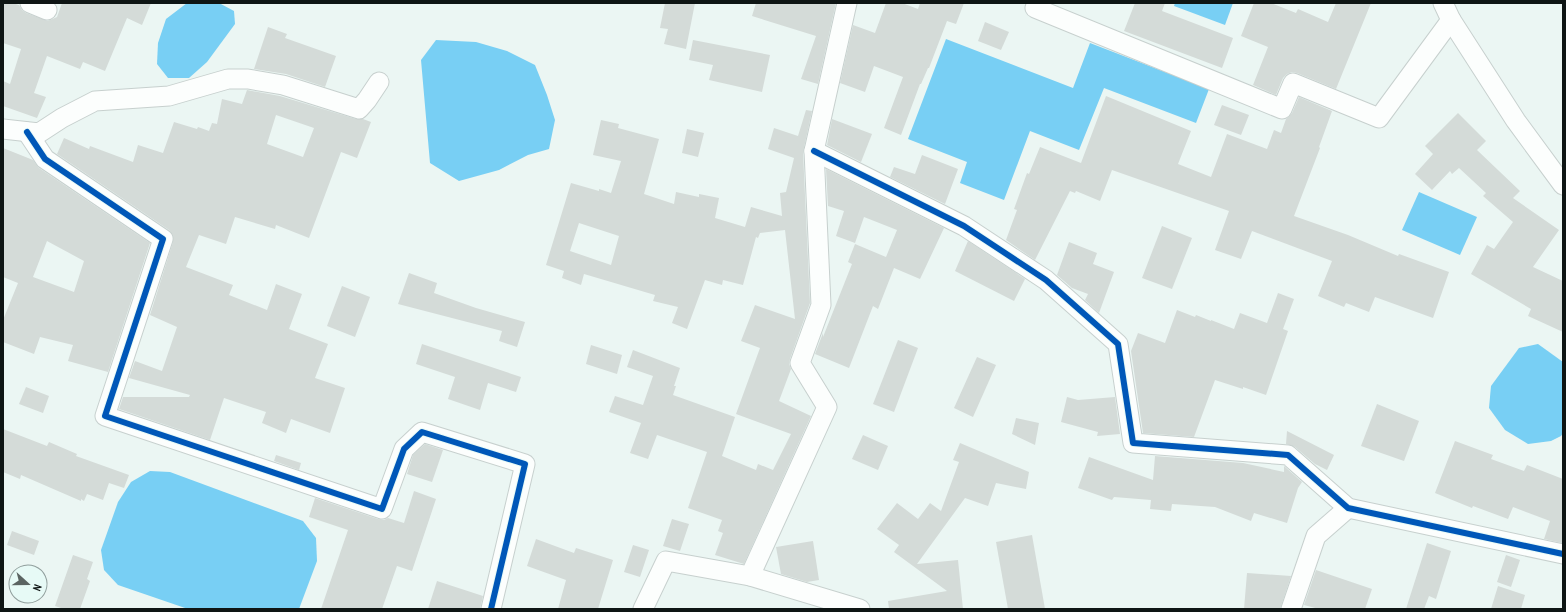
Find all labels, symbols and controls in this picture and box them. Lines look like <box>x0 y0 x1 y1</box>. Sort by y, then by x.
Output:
north arrow <box>8 564 48 604</box>
text: N <box>30 582 45 593</box>

